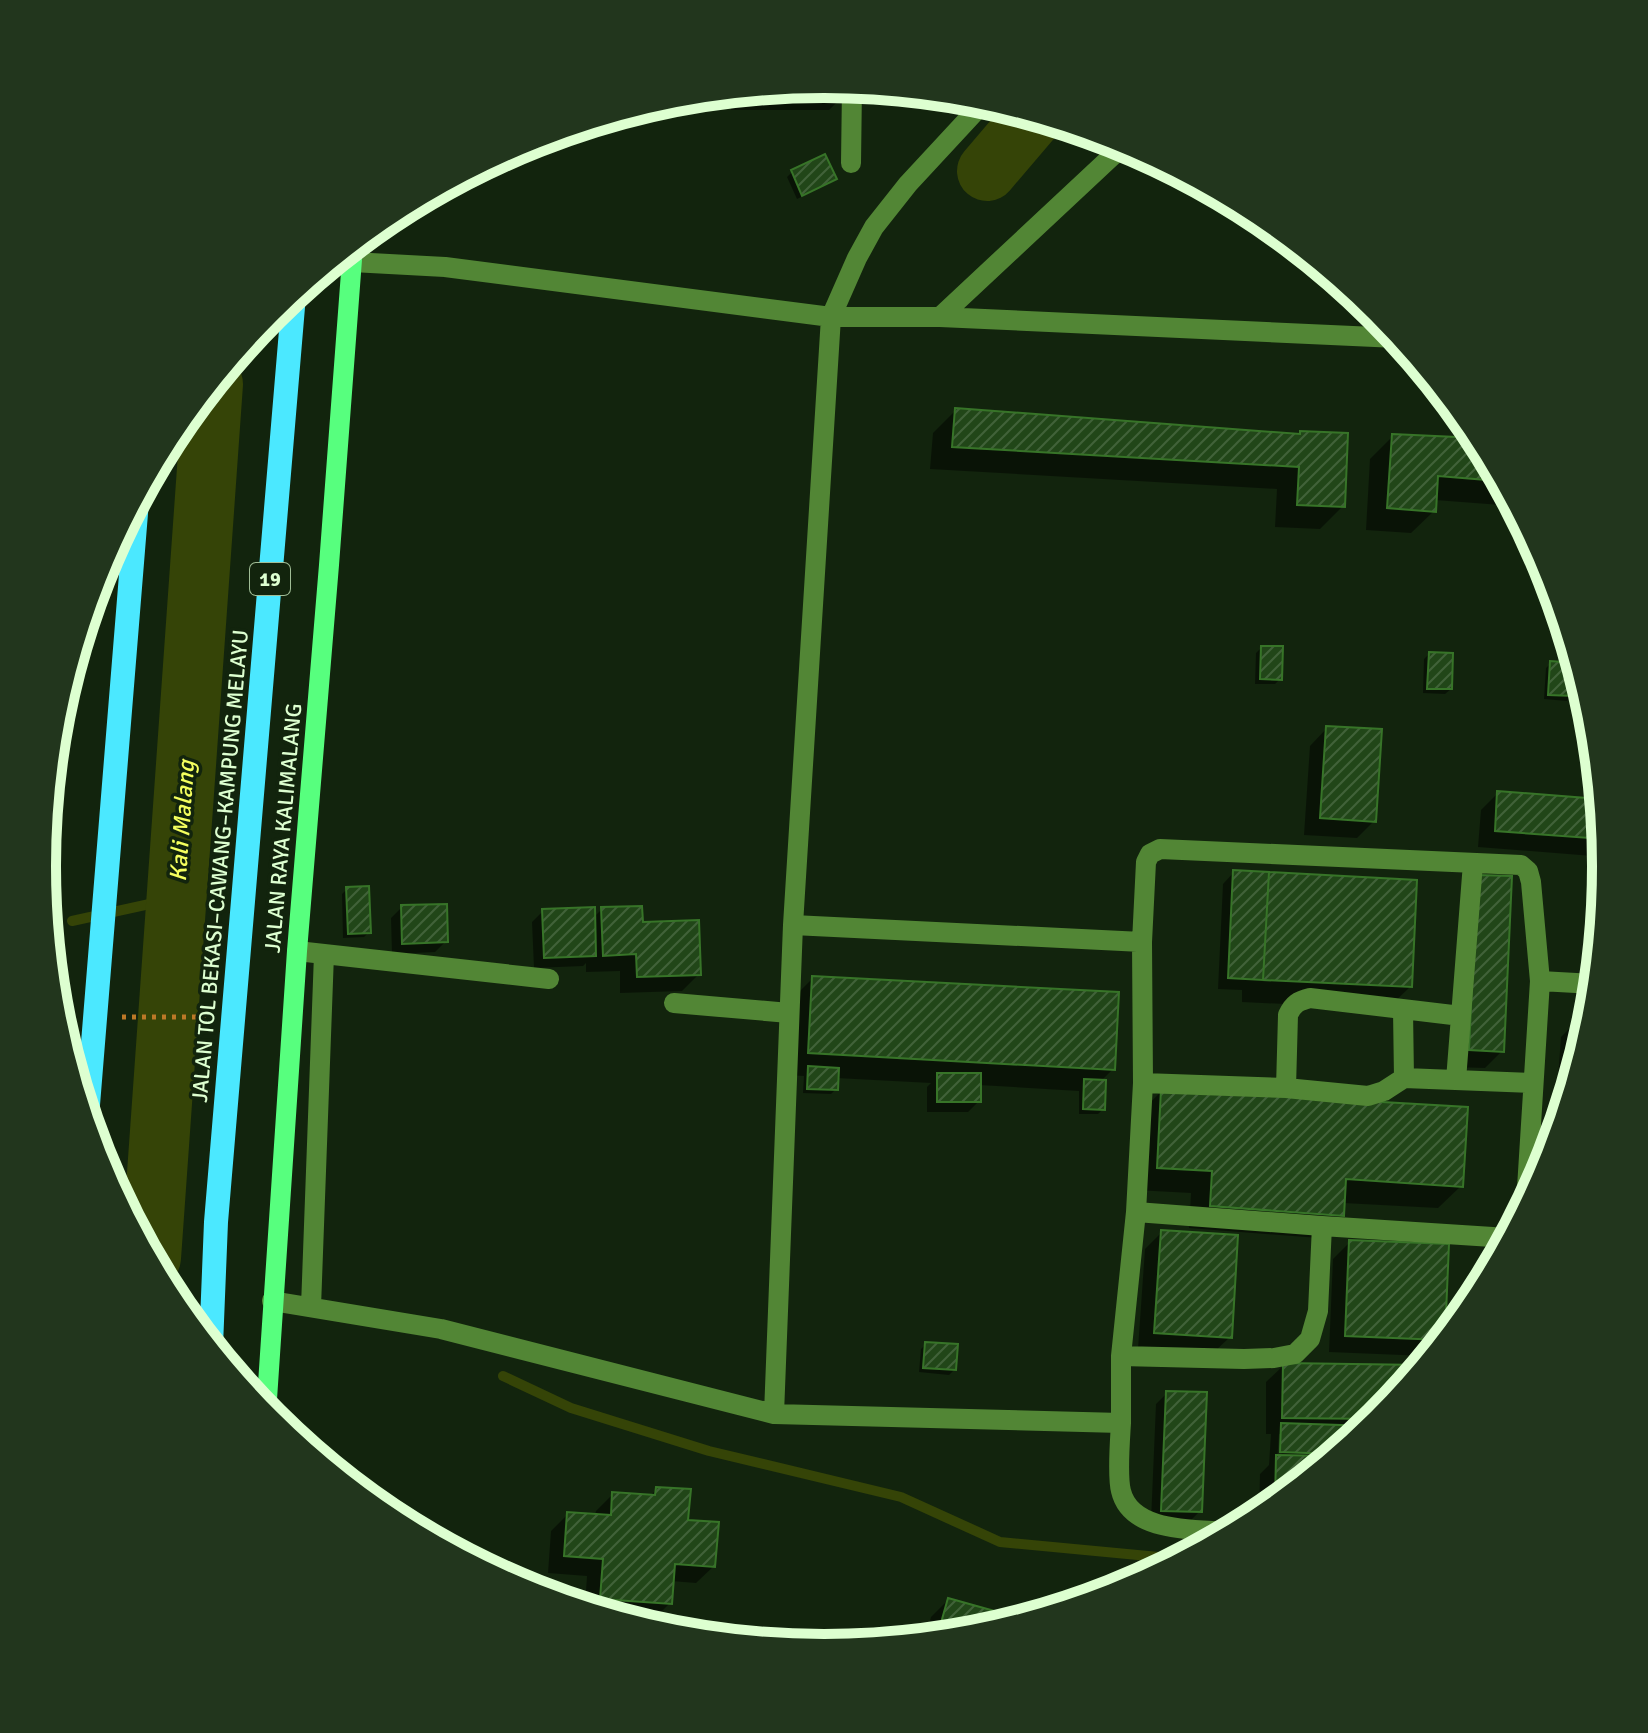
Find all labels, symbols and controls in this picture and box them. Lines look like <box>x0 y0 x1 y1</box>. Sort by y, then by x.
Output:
road number: 19 <box>250 563 290 595</box>
street label: JALAN TOL BEKASI–CAWANG–KAMPUNG MELAYU <box>186 629 254 1103</box>
street label: JALAN RAYA KALIMALANG <box>259 702 307 954</box>
water label: Kali Malang <box>163 757 201 883</box>

